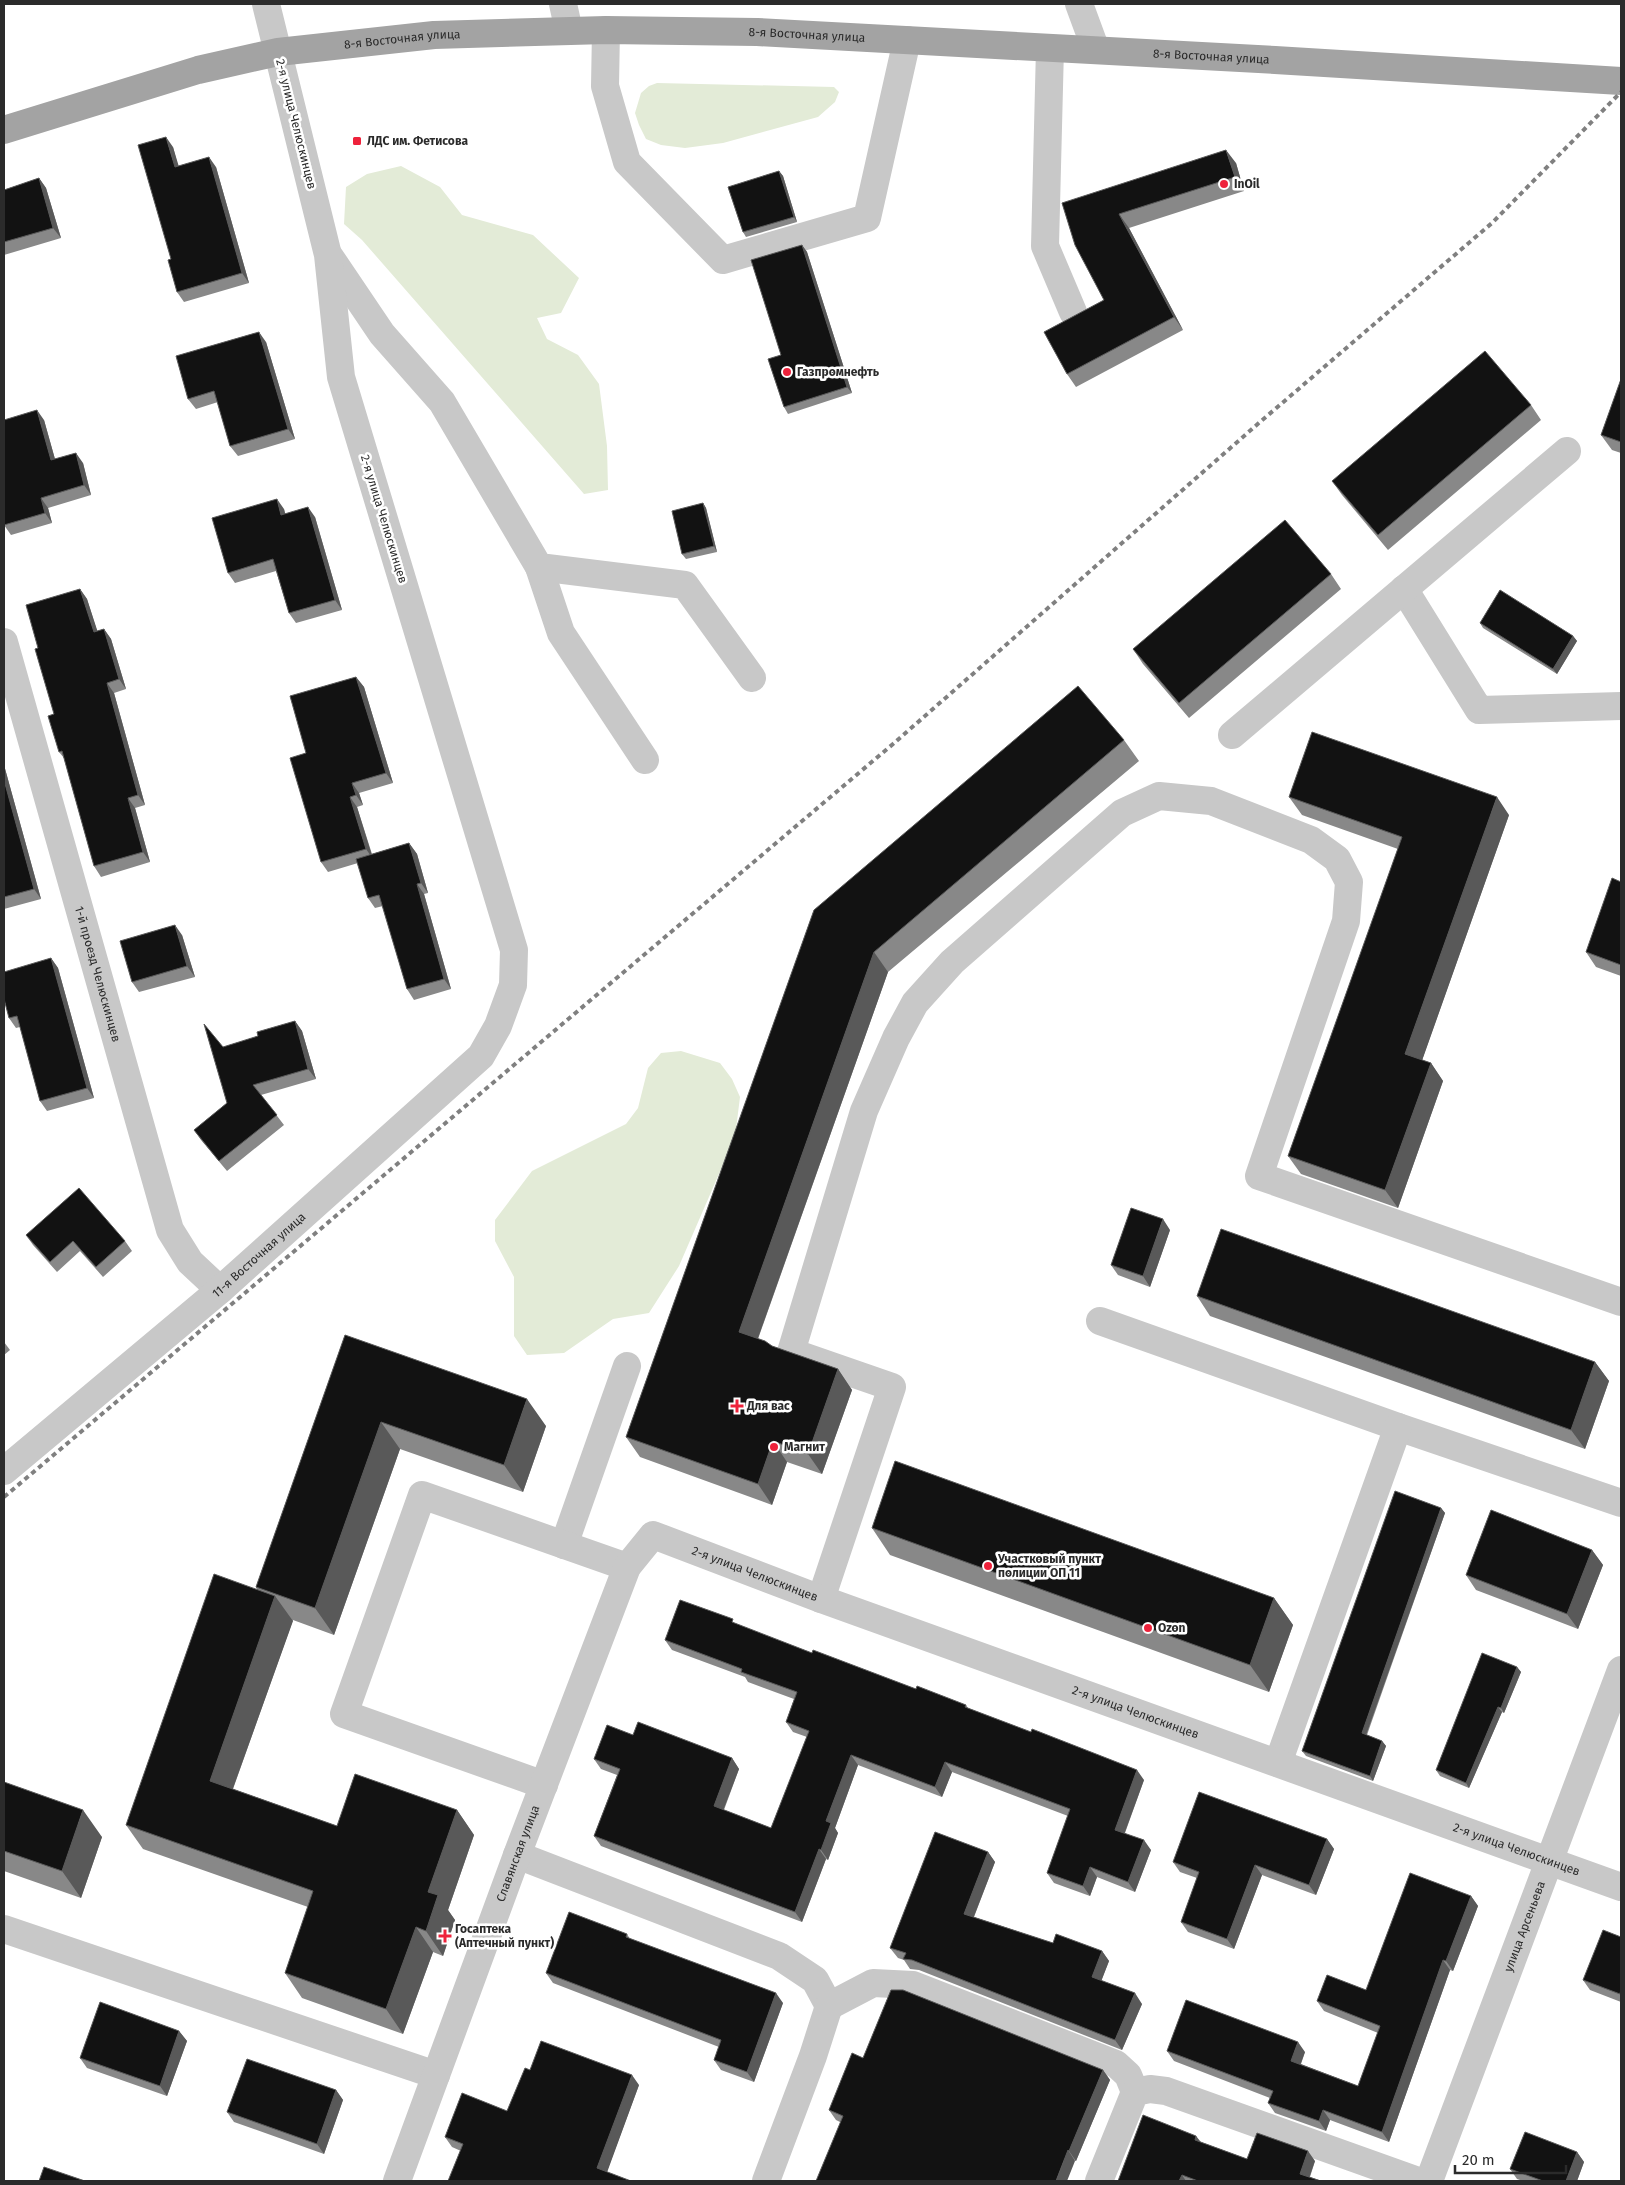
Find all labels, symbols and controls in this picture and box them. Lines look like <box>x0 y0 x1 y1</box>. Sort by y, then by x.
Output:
street label: 8-я Восточная улица <box>748 25 866 45</box>
street label: 8-я Восточная улица <box>343 27 461 52</box>
street label: 8-я Восточная улица <box>1153 46 1270 67</box>
street label: 2-я улица Челюскинцев <box>273 57 319 191</box>
place label: ЛДС им. Фетисова <box>367 134 468 148</box>
marker: ЛДС им. Фетисова <box>351 135 363 147</box>
place label: InOil <box>1234 177 1260 191</box>
marker: InOil <box>1218 178 1230 190</box>
place label: Газпромнефть <box>797 365 880 379</box>
marker: Газпромнефть <box>781 366 793 378</box>
street label: 2-я улица Челюскинцев <box>358 453 410 585</box>
street label: 1-й проезд Челюскинцев <box>72 905 124 1044</box>
street label: 11-я Восточная улица <box>209 1210 308 1301</box>
place label: Для вас <box>746 1399 790 1413</box>
marker: Для вас <box>731 1400 743 1412</box>
place label: Магнит <box>784 1440 825 1454</box>
marker: Магнит <box>768 1441 780 1453</box>
street label: 2-я улица Челюскинцев <box>690 1543 820 1604</box>
place label: Участковый пункт полиции ОП 11 <box>997 1552 1101 1580</box>
marker: Участковый пункт полиции ОП 11 <box>982 1560 994 1572</box>
place label: Ozon <box>1158 1621 1186 1635</box>
marker: Ozon <box>1142 1622 1154 1634</box>
street label: 2-я улица Челюскинцев <box>1070 1683 1201 1742</box>
street label: Славянская улица <box>493 1803 542 1904</box>
street label: 2-я улица Челюскинцев <box>1451 1820 1582 1879</box>
street label: улица Арсеньева <box>1501 1879 1548 1974</box>
place label: Госаптека (Аптечный пункт) <box>455 1922 554 1950</box>
marker: Госаптека (Аптечный пункт) <box>439 1930 451 1942</box>
scale bar <box>1455 2142 1566 2174</box>
text: 20 m <box>1462 2151 1495 2169</box>

